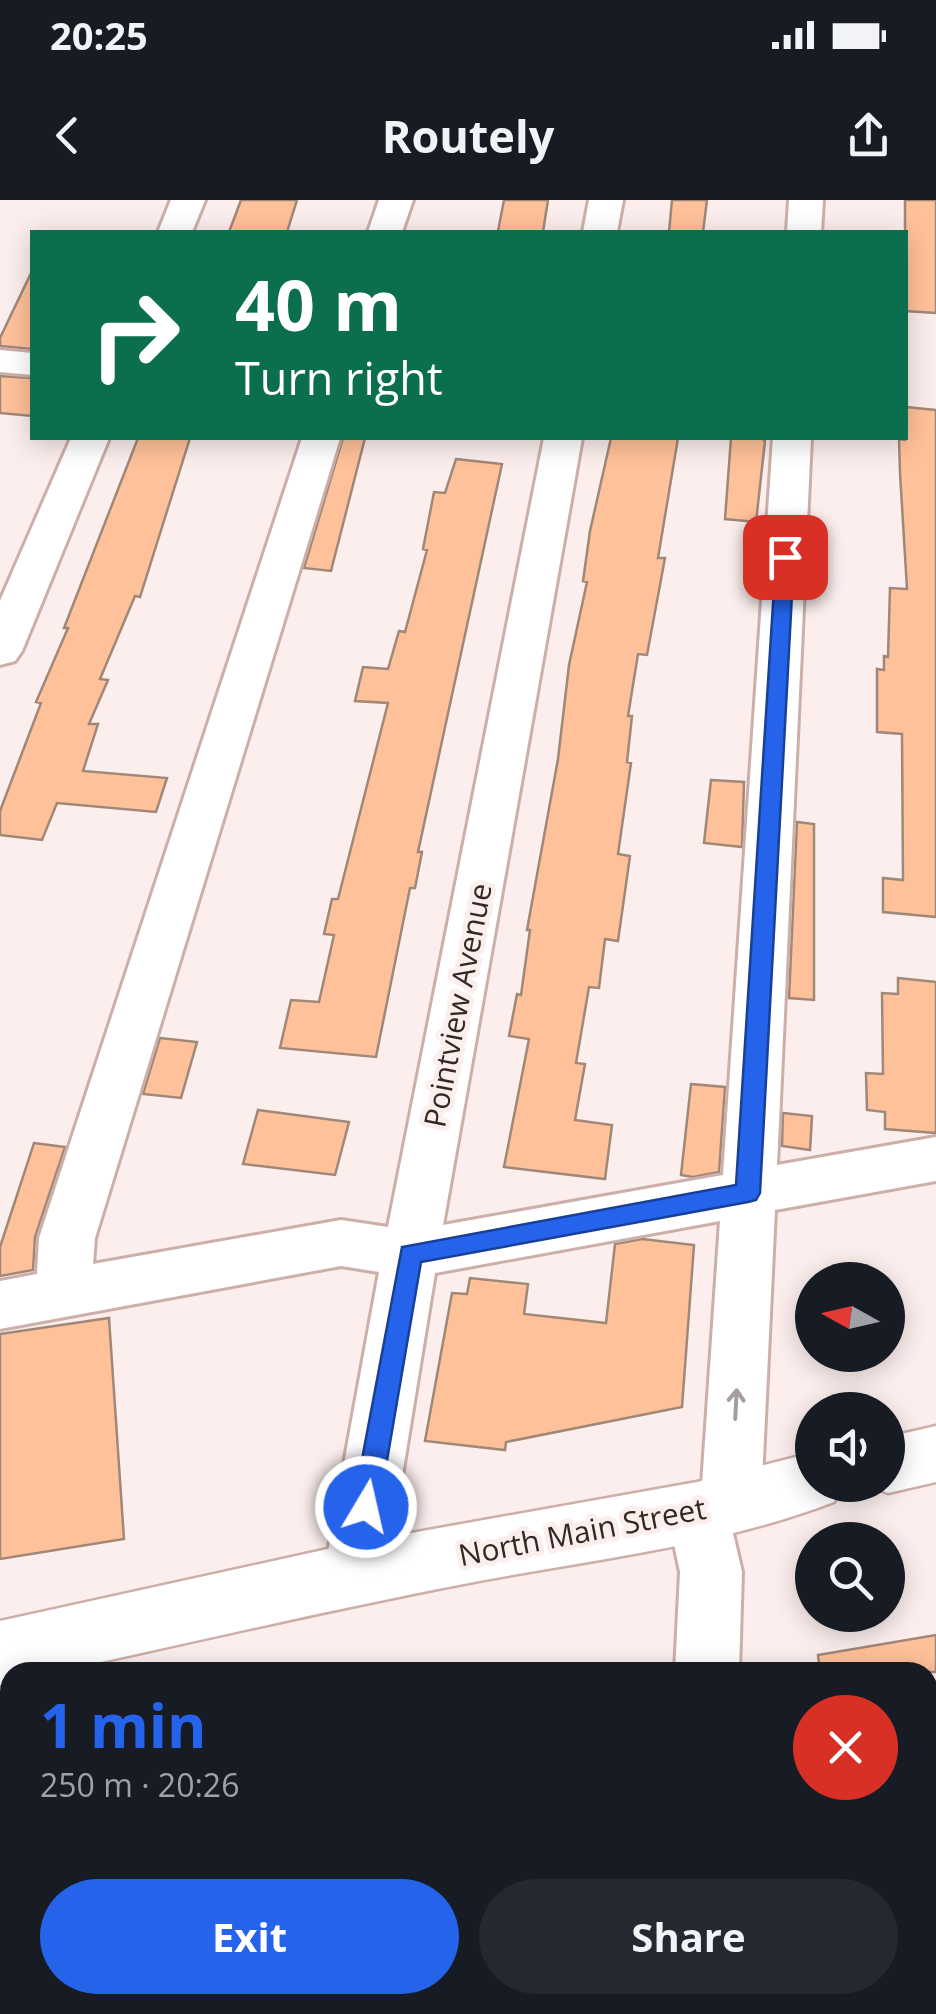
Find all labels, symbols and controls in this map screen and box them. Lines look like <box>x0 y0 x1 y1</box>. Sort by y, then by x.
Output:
text: 20:25 <box>50 9 148 61</box>
text: Routely <box>382 105 554 166</box>
icon: back <box>40 108 95 163</box>
icon: share <box>841 108 896 163</box>
text: 40 m <box>235 256 402 352</box>
icon: right <box>70 270 200 400</box>
text: Turn right <box>235 347 443 408</box>
pin <box>743 515 828 600</box>
icon: arrive <box>758 530 813 585</box>
street label: Pointview Avenue <box>413 880 501 1130</box>
north arrow <box>795 1262 905 1372</box>
map controls <box>795 1262 905 1632</box>
one-way arrow <box>727 1388 746 1420</box>
button: sound <box>795 1392 905 1502</box>
position arrow <box>314 1455 418 1559</box>
street label: North Main Street <box>455 1487 709 1575</box>
button: search <box>795 1522 905 1632</box>
text: 1 min <box>40 1684 207 1766</box>
button: close <box>793 1695 898 1800</box>
text: 250 m · 20:26 <box>40 1763 239 1806</box>
button: Exit <box>40 1879 459 1994</box>
button: Share <box>479 1879 898 1994</box>

